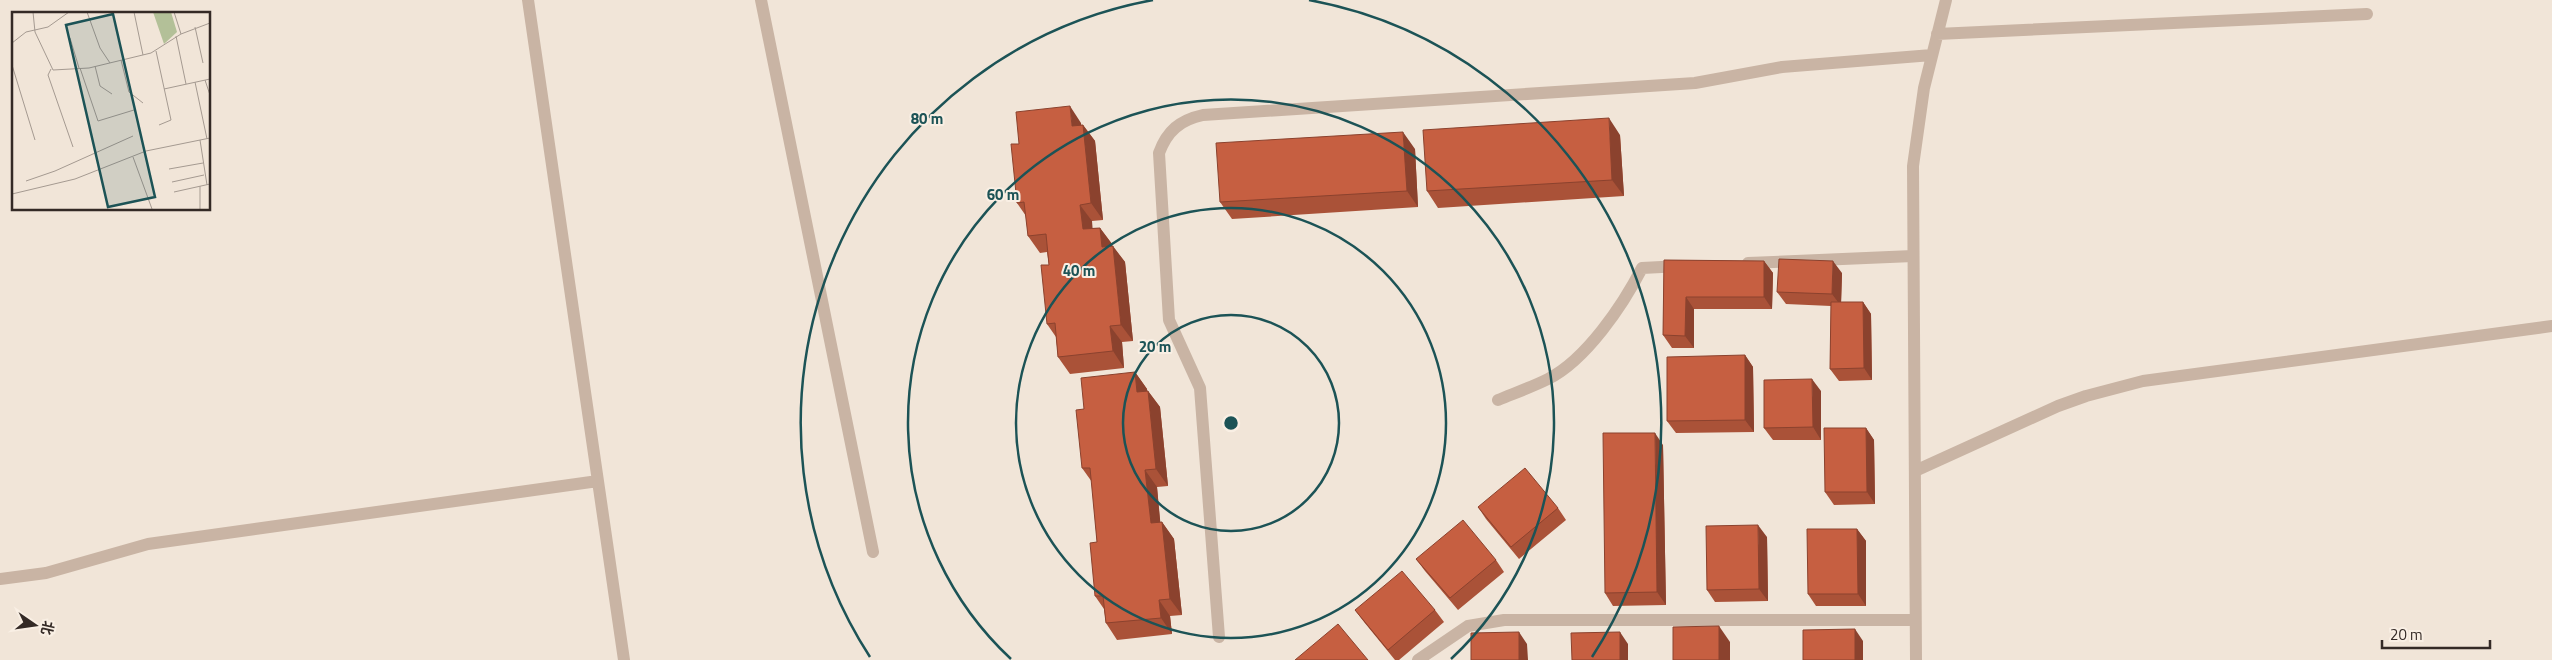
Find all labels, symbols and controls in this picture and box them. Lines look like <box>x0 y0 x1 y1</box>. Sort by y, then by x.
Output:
inset map <box>12 12 210 210</box>
text: 80 m <box>911 107 943 130</box>
text: 60 m <box>987 183 1019 206</box>
text: 40 m <box>1063 259 1095 282</box>
text: 20 m <box>1139 335 1171 358</box>
centre of rings <box>1222 414 1240 432</box>
north arrow <box>10 600 60 650</box>
scale bar <box>2382 618 2490 650</box>
text: 北 <box>36 619 60 637</box>
text: 20 m <box>2390 623 2423 646</box>

